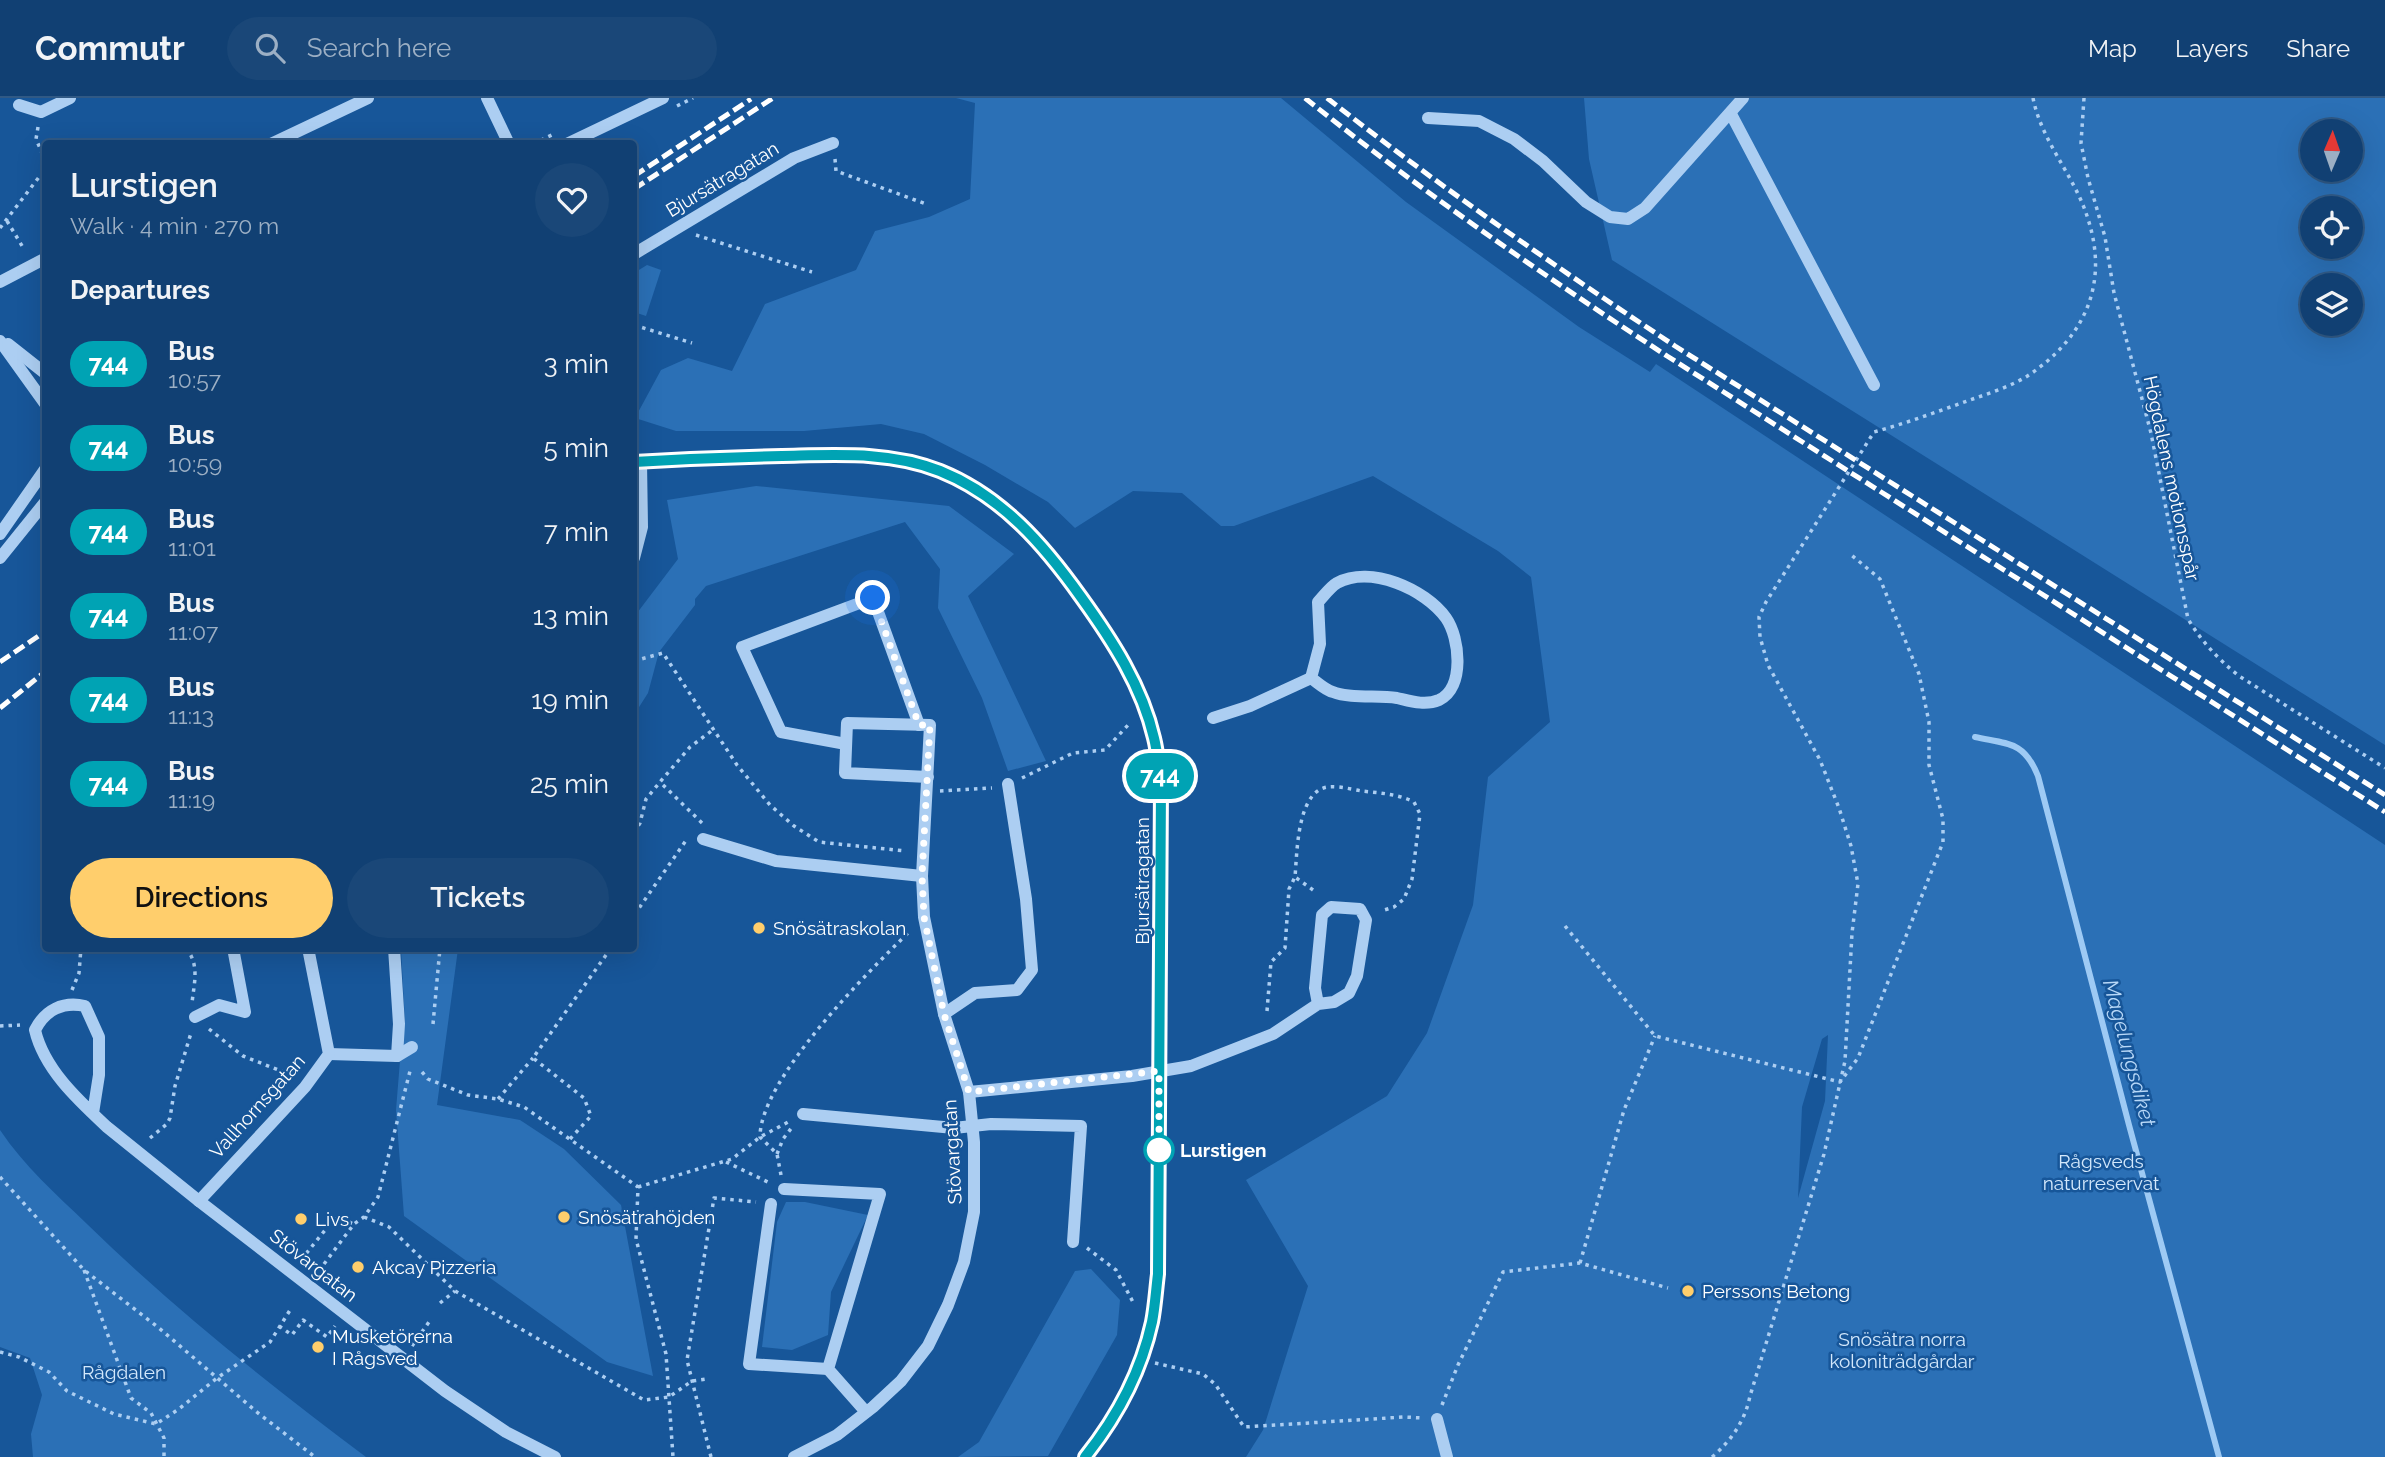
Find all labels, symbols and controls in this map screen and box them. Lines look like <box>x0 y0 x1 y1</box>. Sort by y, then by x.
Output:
search box <box>227 17 717 80</box>
text: Commutr <box>35 29 185 68</box>
icon: search <box>251 29 289 67</box>
text: Search here <box>307 33 451 63</box>
text: Map <box>2088 34 2137 63</box>
text: Layers <box>2175 34 2248 63</box>
text: Share <box>2286 34 2350 63</box>
north arrow <box>2300 119 2362 182</box>
map controls <box>2300 119 2363 336</box>
street label: Bjursätragatan <box>662 137 782 221</box>
button: heart <box>535 163 609 237</box>
text: Lurstigen <box>70 166 218 205</box>
button: locate <box>2300 196 2363 259</box>
text: Walk · 4 min · 270 m <box>70 212 279 239</box>
button: layers <box>2300 273 2363 336</box>
text: Departures <box>70 275 210 305</box>
text: Bus <box>168 336 215 366</box>
text: 744 <box>89 349 128 378</box>
text: 3 min <box>544 349 609 379</box>
text: 10:57 <box>168 366 221 393</box>
street label: Högdalens motionsspår <box>2140 373 2205 583</box>
text: Bus <box>168 420 215 450</box>
text: 744 <box>89 433 128 462</box>
text: 5 min <box>543 433 609 463</box>
text: 10:59 <box>168 450 222 477</box>
text: Bus <box>168 504 215 534</box>
text: 744 <box>89 517 128 546</box>
text: 7 min <box>544 517 609 547</box>
text: 11:01 <box>168 534 216 561</box>
your location <box>855 580 890 615</box>
text: Bus <box>168 588 215 618</box>
text: 744 <box>89 601 128 630</box>
text: 13 min <box>533 601 609 631</box>
text: 11:07 <box>168 618 218 645</box>
text: Bus <box>168 672 215 702</box>
text: 744 <box>89 685 128 714</box>
text: 19 min <box>531 685 609 715</box>
text: 11:13 <box>168 702 214 729</box>
line badge: 744 <box>1120 753 1200 799</box>
text: Bus <box>168 756 215 786</box>
text: 744 <box>1140 761 1180 790</box>
text: 744 <box>89 769 128 798</box>
text: 25 min <box>530 769 609 799</box>
text: 11:19 <box>168 786 215 813</box>
street label: Bjursätragatan <box>1131 817 1153 945</box>
button: Directions <box>70 858 333 938</box>
button: Tickets <box>347 858 609 938</box>
place label: Snösätraskolan <box>773 917 906 939</box>
marker: Snösätraskolan <box>751 920 767 936</box>
water label: Magelungsdiket <box>2098 977 2161 1129</box>
street label: Vallhornsgatan <box>205 1050 309 1162</box>
street label: Stövargatan <box>938 1099 966 1205</box>
marker: Lurstigen <box>1144 1135 1174 1165</box>
place label: Lurstigen <box>1180 1139 1267 1161</box>
park label: Rågsveds naturreservat <box>2043 1150 2160 1194</box>
place label: Snösätrahöjden <box>578 1206 715 1228</box>
place label: Livs <box>315 1208 349 1230</box>
marker: Snösätrahöjden <box>556 1209 572 1225</box>
marker: Livs <box>293 1211 309 1227</box>
street label: Stövargatan <box>266 1224 362 1306</box>
place label: Akcay Pizzeria <box>372 1256 496 1278</box>
marker: Akcay Pizzeria <box>350 1259 366 1275</box>
place label: Perssons Betong <box>1702 1280 1850 1302</box>
marker: Perssons Betong <box>1680 1283 1696 1299</box>
place label: Musketörerna I Rågsved <box>332 1325 453 1369</box>
park label: Snösätra norra koloniträdgårdar <box>1829 1328 1975 1372</box>
marker: Musketörerna I Rågsved <box>310 1339 326 1355</box>
park label: Rågdalen <box>82 1361 166 1383</box>

